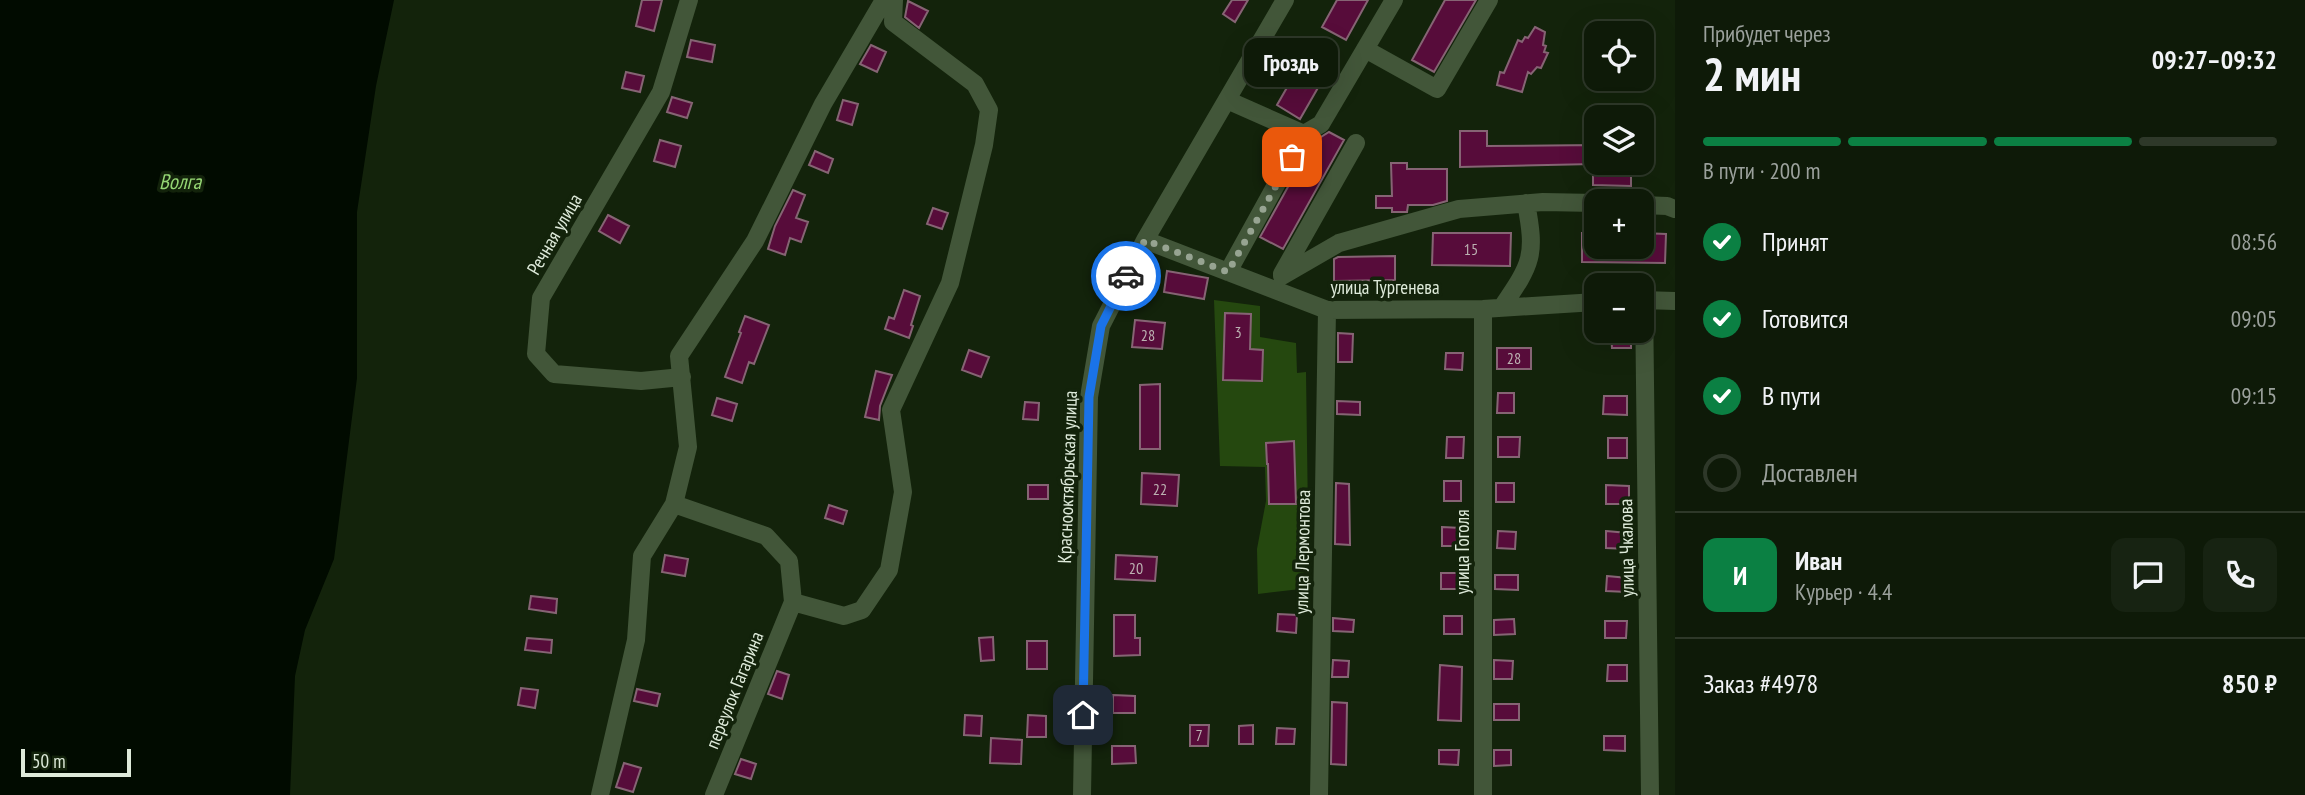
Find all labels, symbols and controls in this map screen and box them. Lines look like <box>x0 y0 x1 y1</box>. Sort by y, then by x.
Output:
text: Прибудет через <box>1703 19 1831 48</box>
map controls <box>1584 21 1654 343</box>
button: locate <box>1584 21 1654 91</box>
callout: Гроздь <box>1245 38 1339 87</box>
text: 09:27–09:32 <box>2152 43 2277 76</box>
text: 2 мин <box>1703 44 1801 104</box>
text: Гроздь <box>1263 48 1319 77</box>
button: layers <box>1584 105 1654 175</box>
pin <box>1262 127 1322 187</box>
icon: bag <box>1273 138 1311 176</box>
text: В пути · 200 m <box>1703 156 1820 185</box>
water label: Волга <box>159 168 203 195</box>
street label: Речная улица <box>521 189 587 279</box>
button: + <box>1584 189 1654 259</box>
icon: check <box>1703 223 1741 261</box>
text: Принят <box>1762 225 1828 258</box>
text: 08:56 <box>2231 227 2277 256</box>
house number: 15 <box>1464 239 1478 259</box>
courier <box>1091 241 1161 311</box>
icon: car <box>1107 257 1145 295</box>
button: − <box>1584 273 1654 343</box>
street label: улица Тургенева <box>1330 275 1440 299</box>
icon: check <box>1703 300 1741 338</box>
text: Готовится <box>1762 302 1848 335</box>
text: 09:05 <box>2231 304 2277 333</box>
house number: 3 <box>1234 322 1242 342</box>
house number: 28 <box>1141 325 1155 345</box>
house number: 28 <box>1507 348 1521 368</box>
icon: check <box>1703 377 1741 415</box>
text: В пути <box>1762 379 1821 412</box>
text: 09:15 <box>2231 381 2277 410</box>
street label: Краснооктябрьская улица <box>1052 390 1082 564</box>
text: Доставлен <box>1762 456 1858 489</box>
house number: 22 <box>1153 479 1167 499</box>
street label: улица Лермонтова <box>1289 490 1315 614</box>
street label: улица Чкалова <box>1613 499 1639 597</box>
street label: улица Гоголя <box>1450 510 1474 594</box>
button: chat <box>2111 538 2185 612</box>
button: phone <box>2203 538 2277 612</box>
text: Иван <box>1795 544 1842 577</box>
house number: 20 <box>1129 558 1143 578</box>
text: И <box>1733 559 1747 592</box>
text: Курьер · 4.4 <box>1795 577 1892 606</box>
street label: переулок Гагарина <box>700 628 768 752</box>
text: Заказ #4978 <box>1703 667 1818 700</box>
text: 850 ₽ <box>2222 667 2277 700</box>
pin <box>1053 685 1113 745</box>
icon: home <box>1064 696 1102 734</box>
house number: 7 <box>1195 725 1203 745</box>
scale bar <box>21 746 131 778</box>
text: 50 m <box>32 749 66 773</box>

